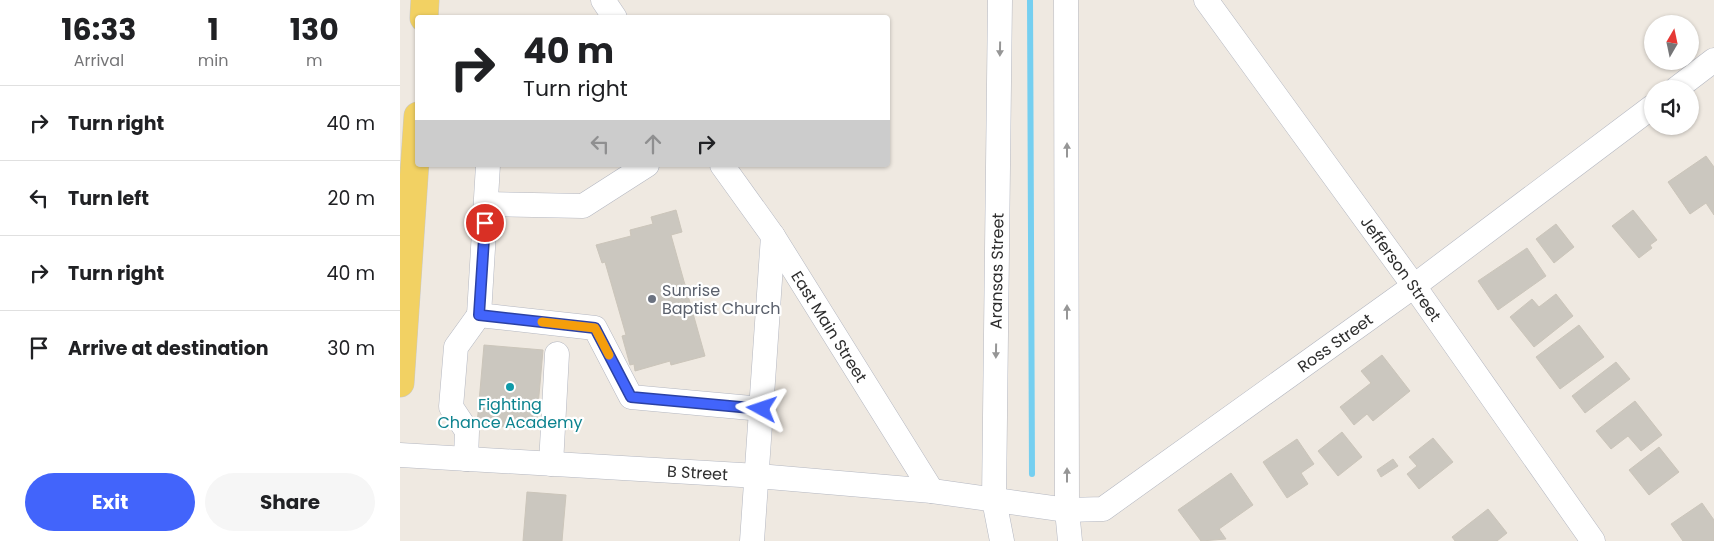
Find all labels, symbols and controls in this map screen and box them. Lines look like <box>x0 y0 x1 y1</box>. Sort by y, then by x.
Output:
text: 16:33 <box>61 8 137 51</box>
text: 1 <box>207 8 219 51</box>
text: 130 <box>290 8 339 51</box>
north arrow <box>1644 15 1699 70</box>
map controls <box>1644 15 1699 135</box>
text: 40 m <box>523 26 614 75</box>
icon: right <box>440 35 505 100</box>
one-way arrow <box>995 41 1003 57</box>
text: Arrival <box>74 49 124 72</box>
text: min <box>198 49 228 72</box>
text: m <box>306 49 322 72</box>
text: Turn right <box>523 73 628 104</box>
button: sound <box>1644 80 1699 135</box>
icon: right <box>25 109 53 137</box>
text: Turn right <box>68 110 164 137</box>
text: 40 m <box>326 110 375 137</box>
icon: left <box>586 130 614 158</box>
icon: ahead <box>639 130 667 158</box>
icon: right <box>692 130 720 158</box>
one-way arrow <box>1063 142 1071 158</box>
icon: left <box>25 184 53 212</box>
text: Turn left <box>68 185 149 212</box>
text: 20 m <box>327 185 375 212</box>
pin <box>464 202 506 244</box>
icon: arrive <box>471 209 499 237</box>
street label: Jefferson Street <box>1355 211 1447 326</box>
street label: Aransas Street <box>984 212 1010 329</box>
icon: right <box>25 259 53 287</box>
text: Turn right <box>68 260 164 287</box>
text: 40 m <box>326 260 375 287</box>
street label: East Main Street <box>786 266 873 387</box>
place label: Sunrise Baptist Church <box>662 279 780 320</box>
marker: Sunrise Baptist Church <box>646 293 658 305</box>
one-way arrow <box>1063 304 1071 320</box>
street label: Ross Street <box>1293 308 1377 378</box>
icon: arrive <box>25 334 53 362</box>
text: Arrive at destination <box>68 335 269 362</box>
text: 30 m <box>327 335 375 362</box>
one-way arrow <box>992 343 1000 359</box>
marker: Fighting Chance Academy <box>504 381 516 393</box>
position arrow <box>735 382 787 434</box>
place label: Fighting Chance Academy <box>437 393 583 434</box>
street label: B Street <box>666 459 729 486</box>
one-way arrow <box>1063 467 1071 483</box>
button: Exit <box>25 473 195 531</box>
button: Share <box>205 473 375 531</box>

